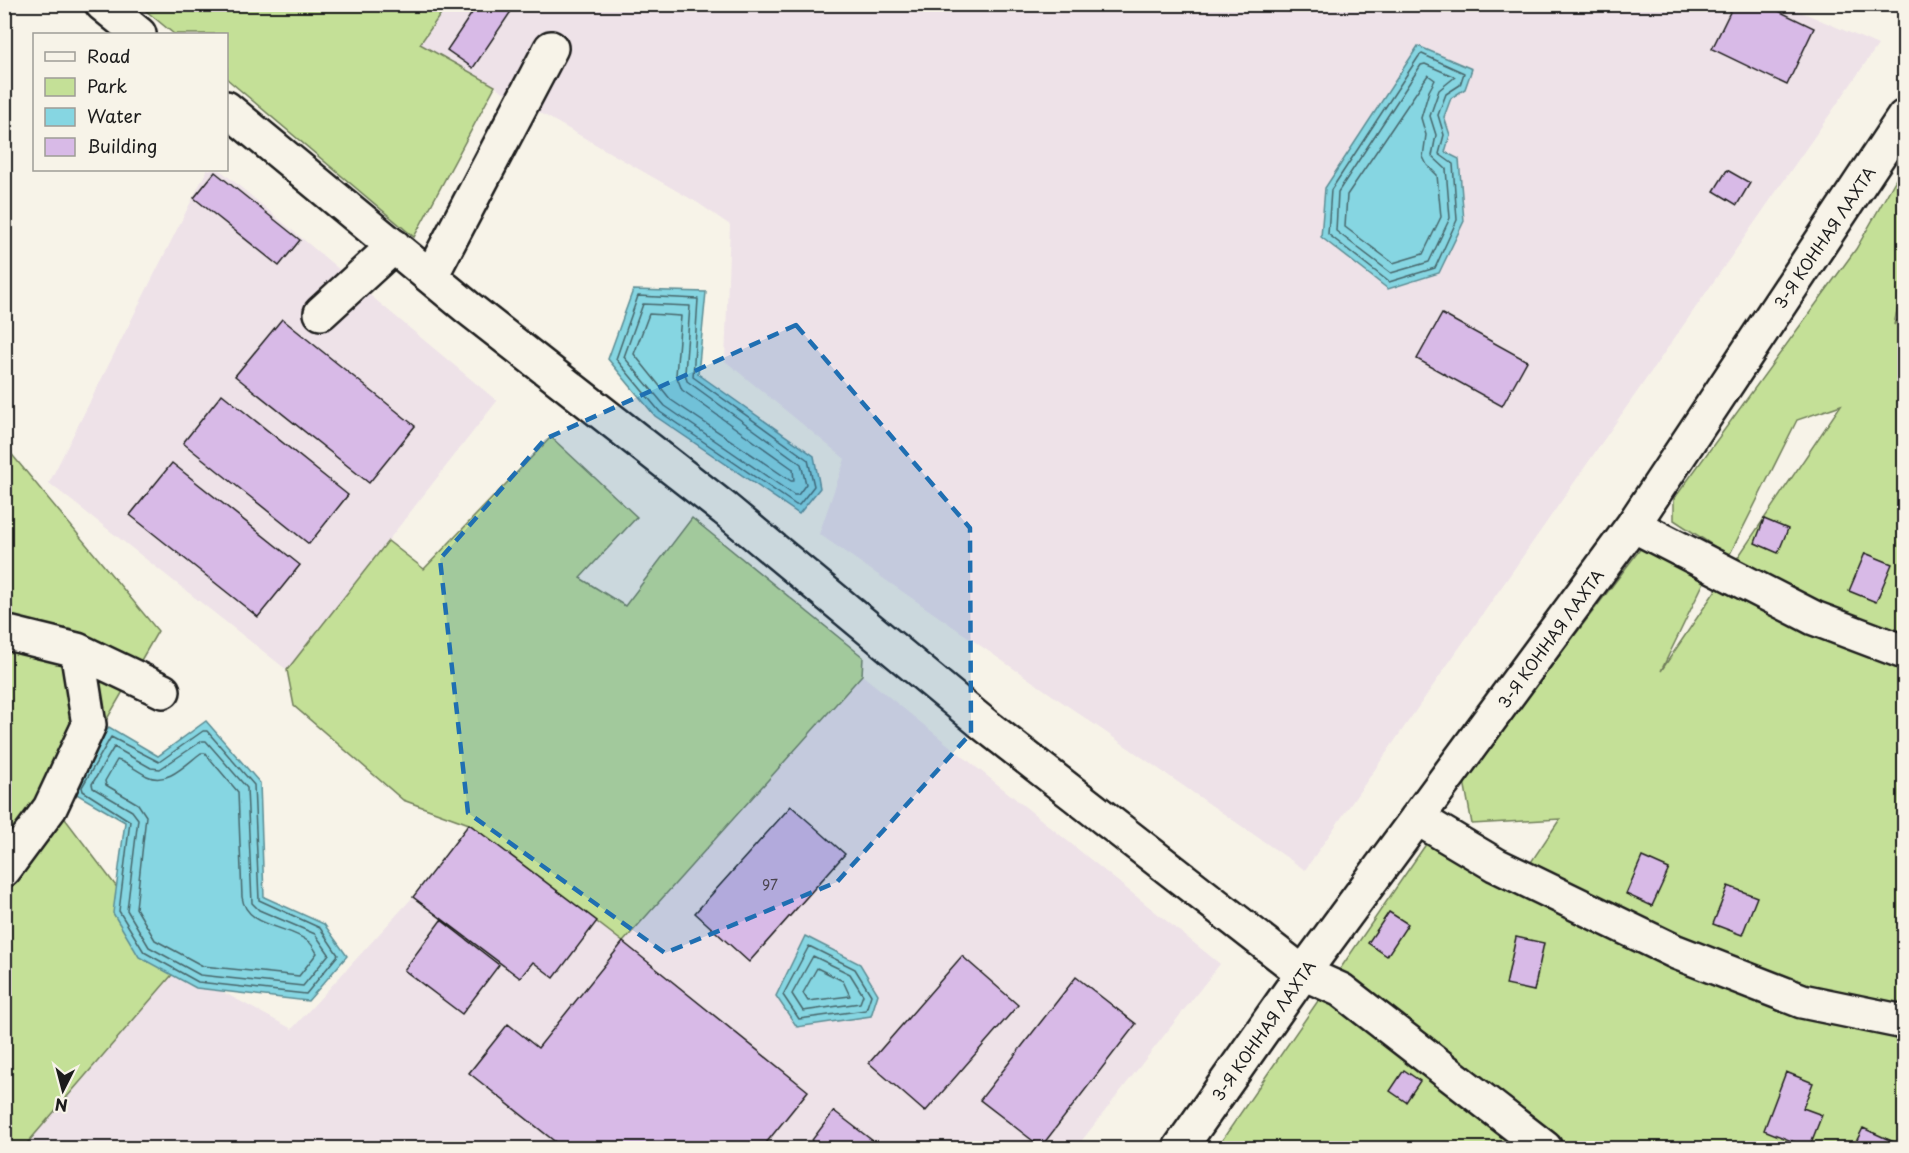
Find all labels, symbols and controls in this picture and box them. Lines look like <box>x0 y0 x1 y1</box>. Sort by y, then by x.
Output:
legend <box>33 33 228 171</box>
text: Road <box>87 42 131 69</box>
text: Park <box>87 72 127 99</box>
text: Water <box>87 102 142 129</box>
text: Building <box>87 132 157 159</box>
street label: 3-Я КОННАЯ ЛАХТА <box>1767 161 1881 313</box>
street label: 3-Я КОННАЯ ЛАХТА <box>1491 564 1609 712</box>
house number: 97 <box>762 874 778 895</box>
street label: 3-Я КОННАЯ ЛАХТА <box>1205 955 1321 1105</box>
north arrow <box>33 1060 93 1120</box>
text: N <box>54 1093 69 1119</box>

